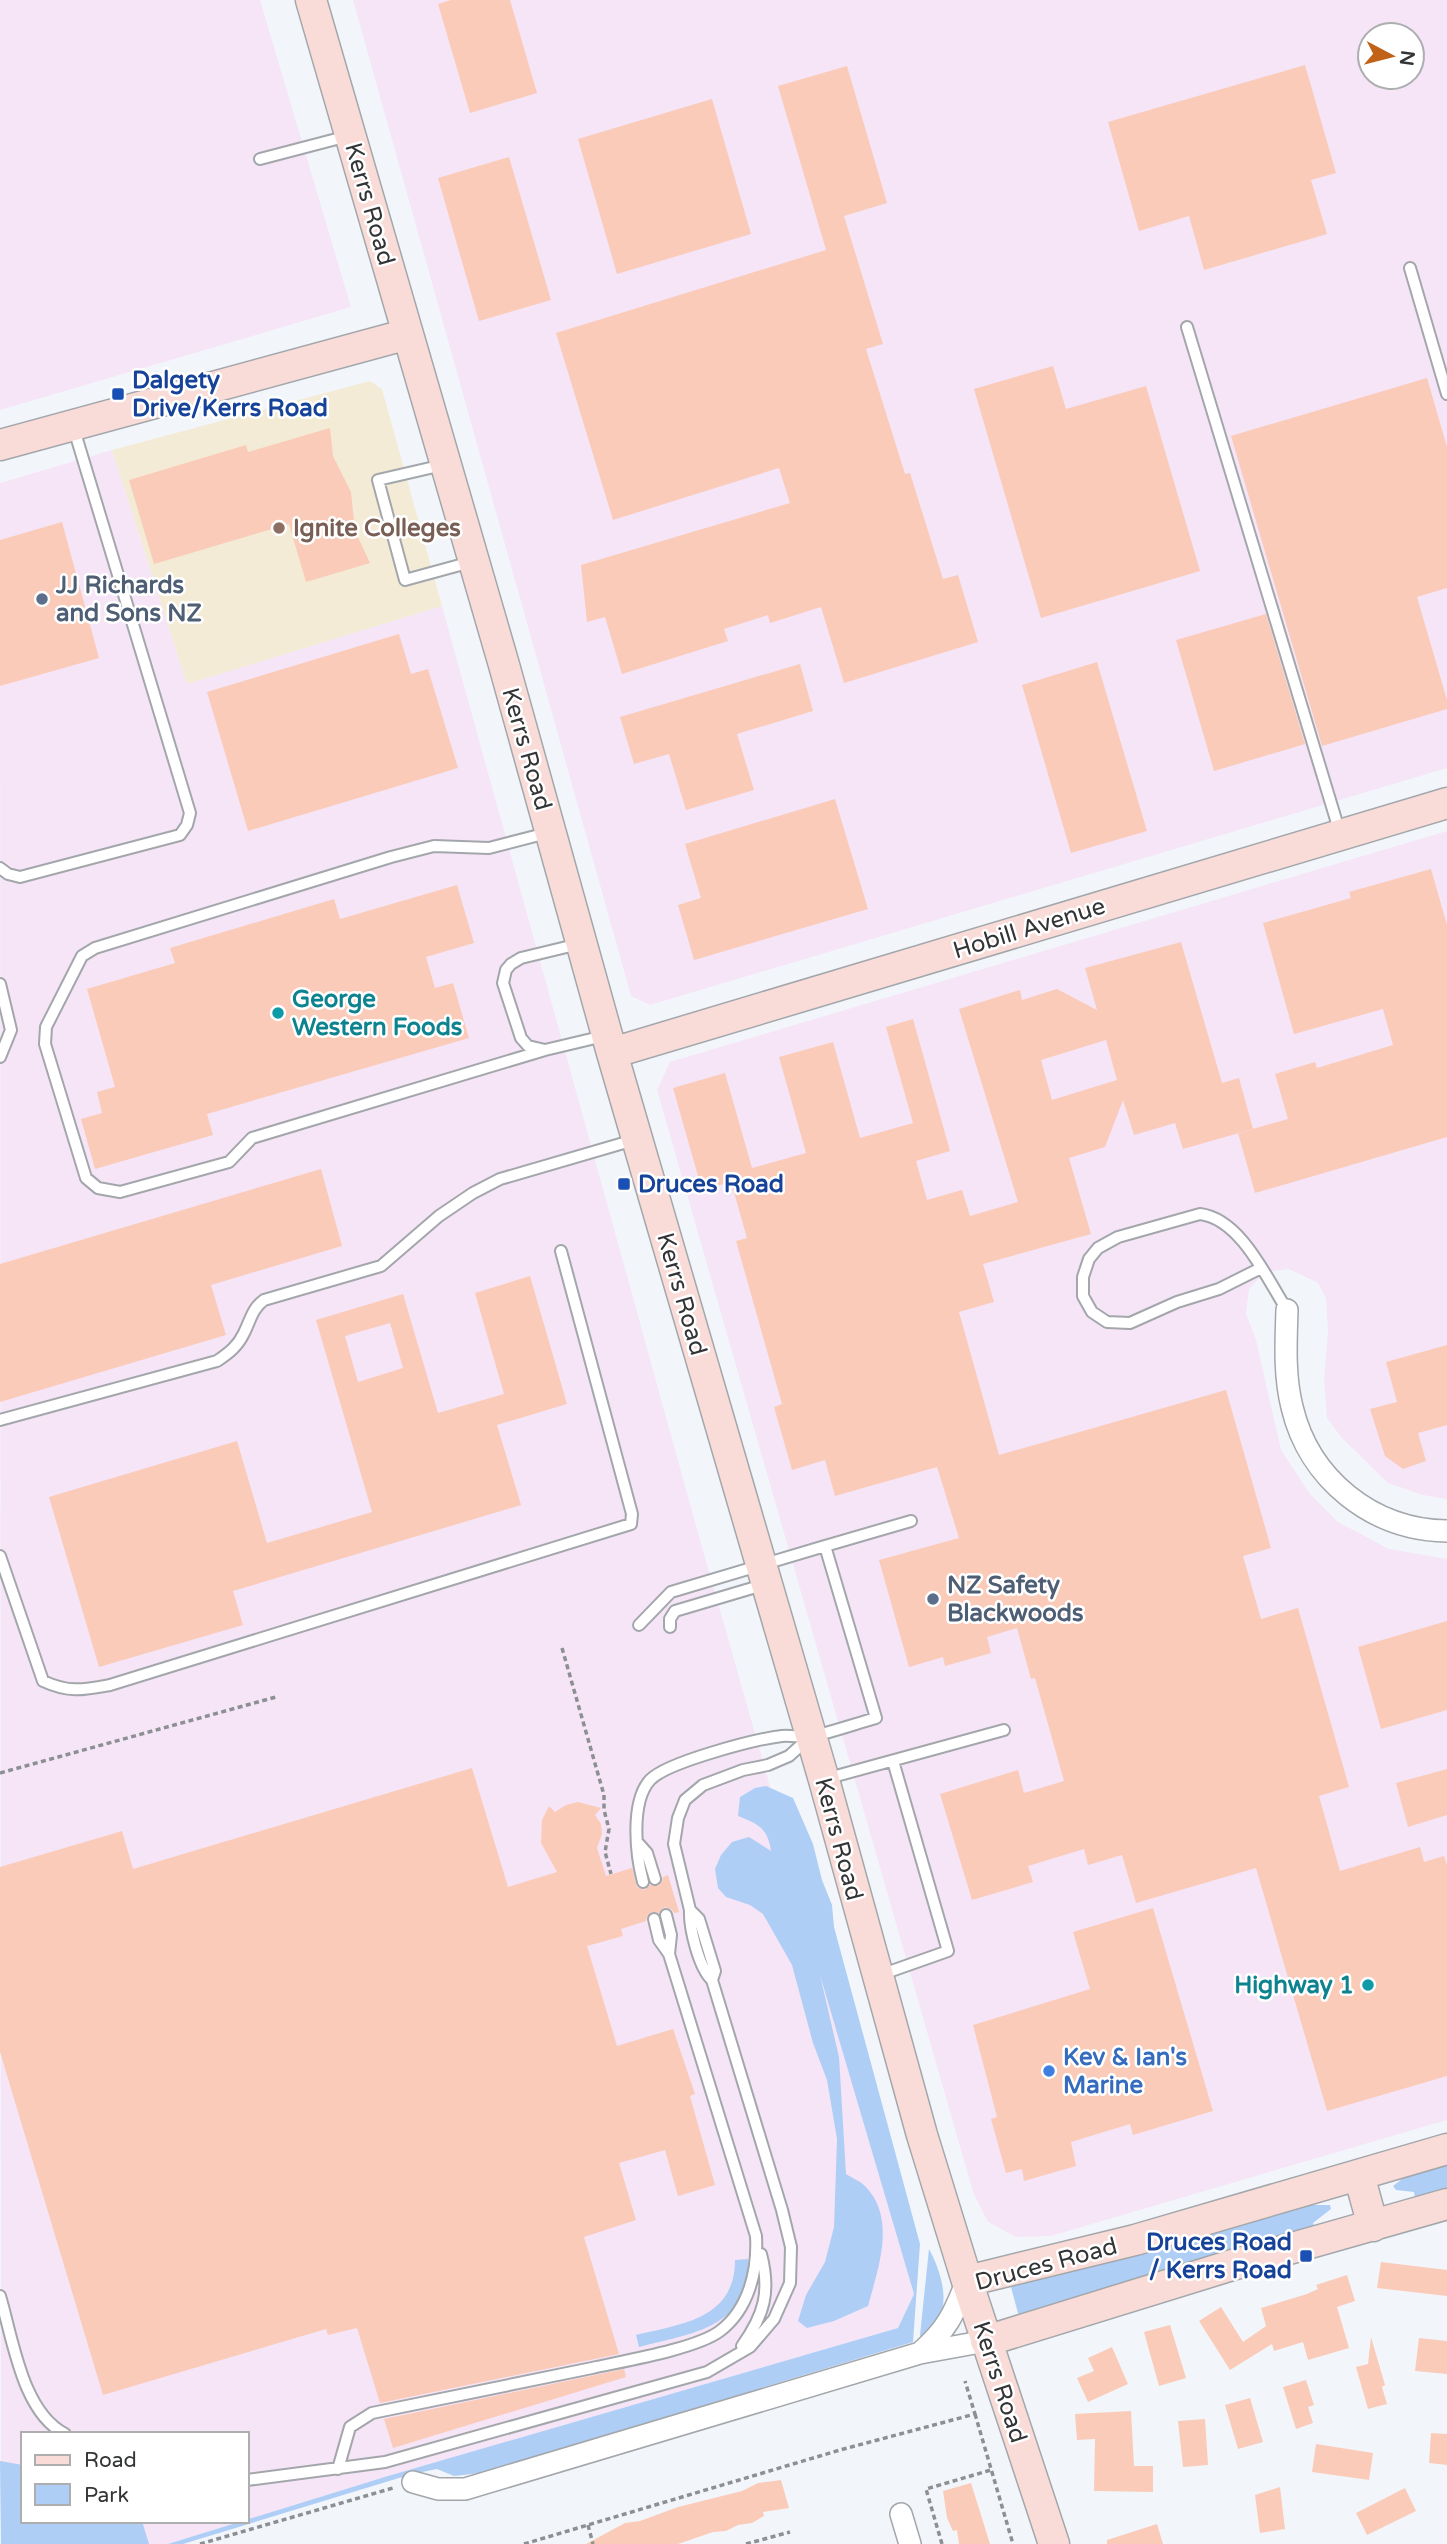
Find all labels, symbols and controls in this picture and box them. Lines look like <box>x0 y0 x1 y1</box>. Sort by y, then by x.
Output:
north arrow <box>1356 21 1426 91</box>
text: N <box>1395 49 1419 67</box>
street label: Kerrs Road <box>338 140 401 269</box>
place label: Dalgety Drive/Kerrs Road <box>132 366 328 423</box>
marker: Dalgety Drive/Kerrs Road <box>110 386 126 402</box>
place label: Ignite Colleges <box>293 514 461 543</box>
marker: Ignite Colleges <box>271 520 287 536</box>
place label: JJ Richards and Sons NZ <box>55 571 202 628</box>
marker: JJ Richards and Sons NZ <box>34 591 50 607</box>
street label: Kerrs Road <box>495 685 558 814</box>
street label: Hobill Avenue <box>950 892 1109 965</box>
place label: George Western Foods <box>292 985 462 1042</box>
marker: George Western Foods <box>270 1005 286 1021</box>
place label: Druces Road <box>638 1170 784 1199</box>
marker: Druces Road <box>616 1176 632 1192</box>
street label: Kerrs Road <box>650 1230 713 1359</box>
place label: NZ Safety Blackwoods <box>947 1571 1084 1628</box>
marker: NZ Safety Blackwoods <box>925 1591 941 1607</box>
street label: Kerrs Road <box>808 1774 869 1904</box>
place label: Highway 1 <box>1234 1971 1354 2000</box>
marker: Highway 1 <box>1360 1977 1376 1993</box>
place label: Kev & Ian's Marine <box>1063 2043 1187 2100</box>
marker: Kev & Ian's Marine <box>1041 2063 1057 2079</box>
place label: Druces Road / Kerrs Road <box>1146 2228 1292 2285</box>
street label: Druces Road <box>972 2232 1120 2297</box>
marker: Druces Road / Kerrs Road <box>1298 2248 1314 2264</box>
street label: Kerrs Road <box>966 2318 1033 2447</box>
legend <box>21 2432 248 2523</box>
text: Road <box>84 2448 137 2473</box>
text: Park <box>84 2483 129 2508</box>

